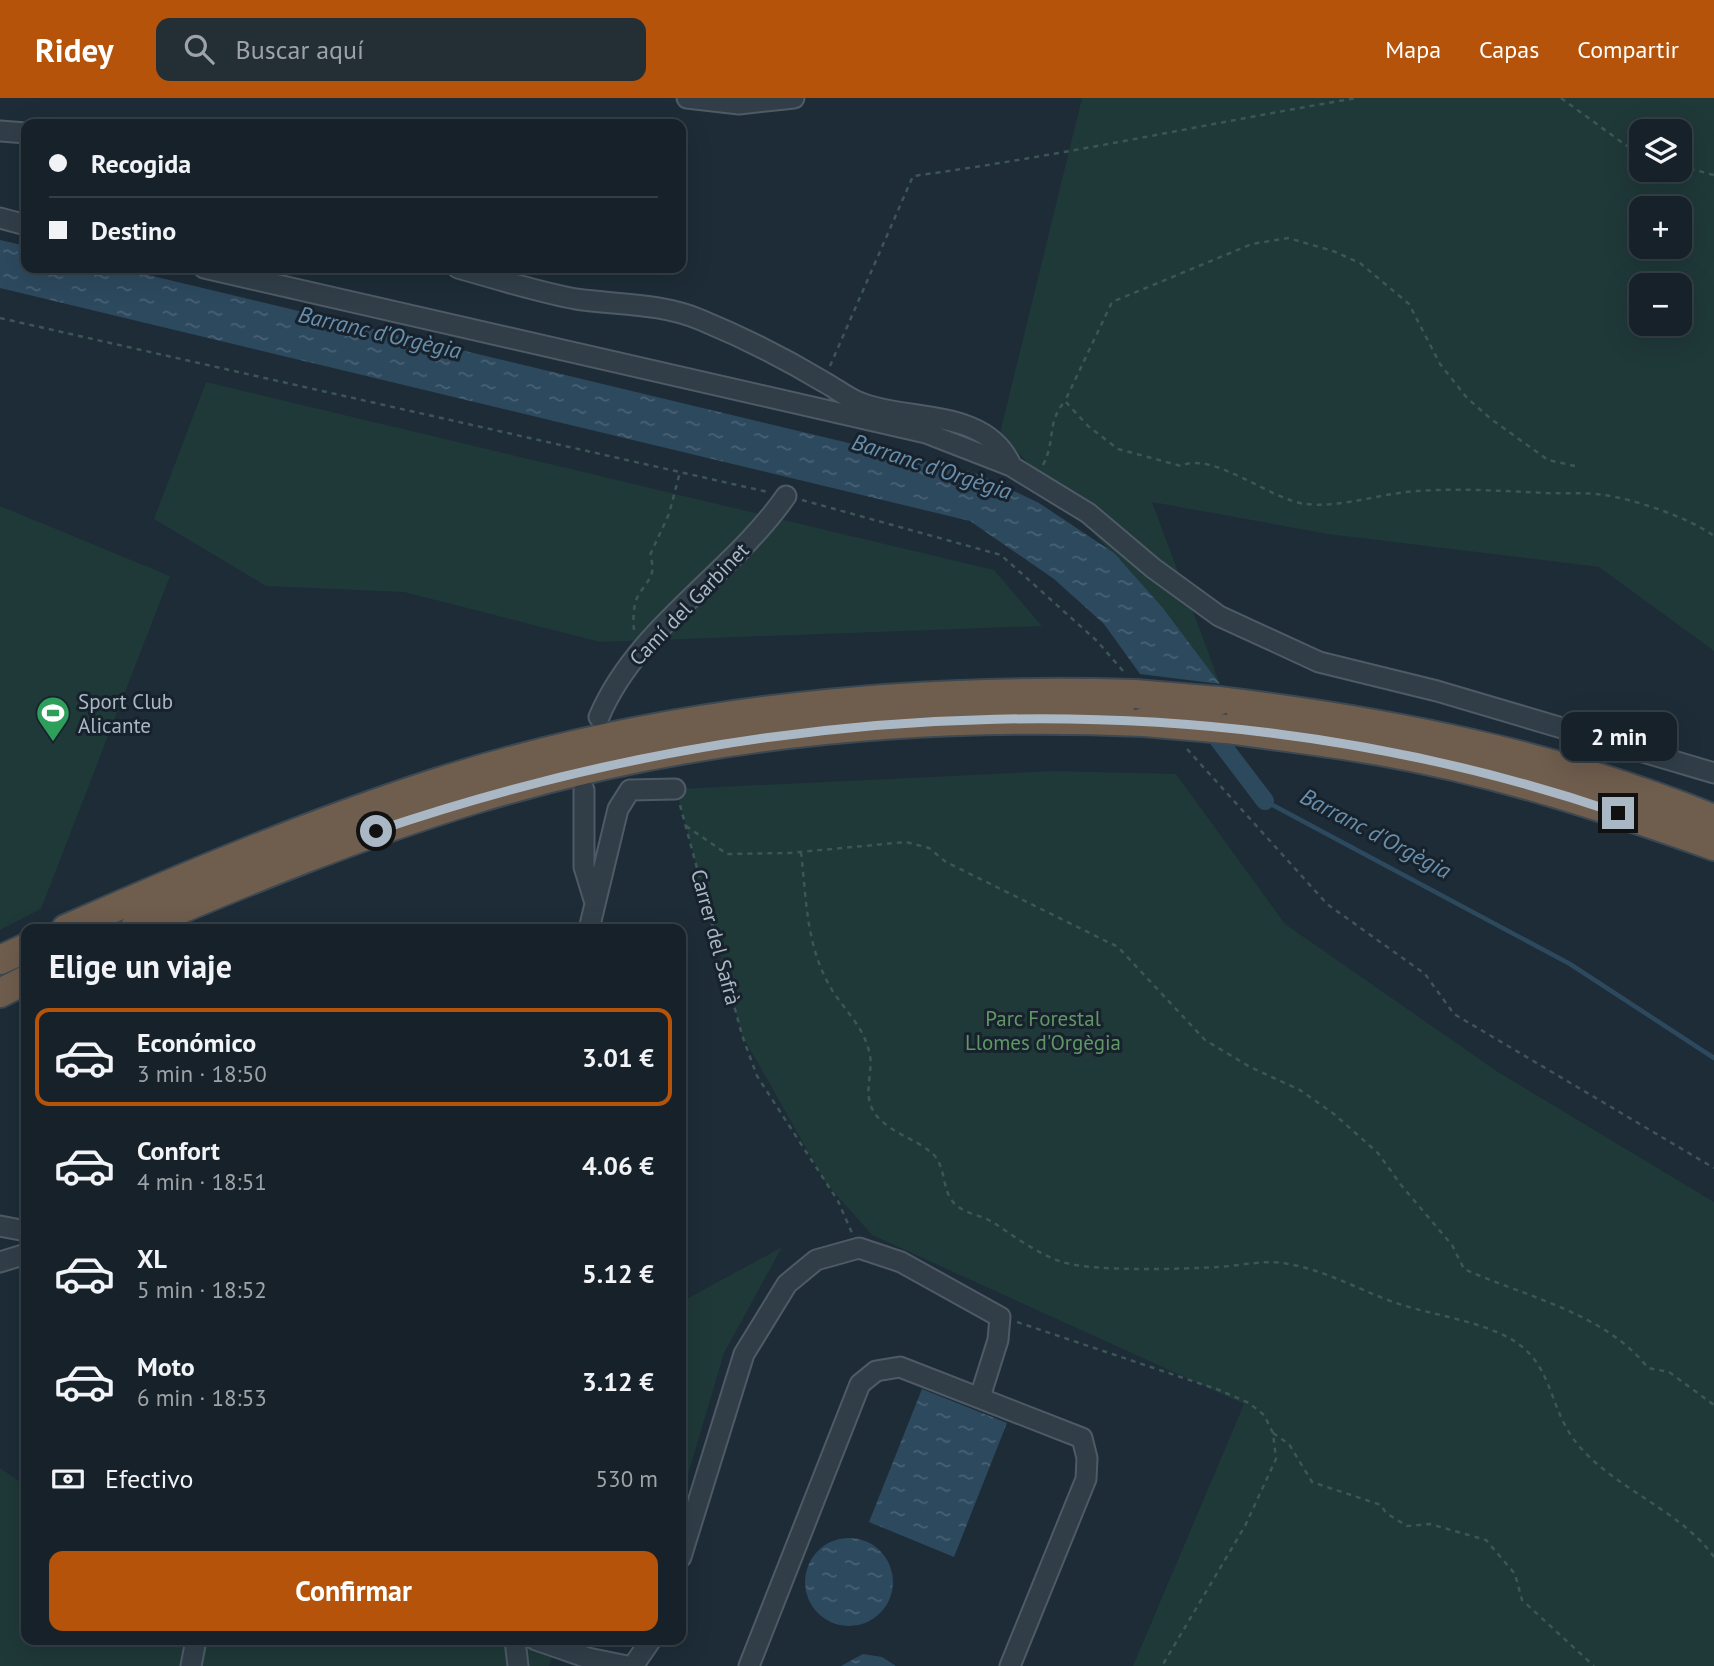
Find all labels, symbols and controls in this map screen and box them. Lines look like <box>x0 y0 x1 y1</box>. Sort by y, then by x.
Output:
search box <box>156 18 646 81</box>
text: Ridey <box>35 28 114 71</box>
icon: search <box>180 30 218 68</box>
text: Buscar aquí <box>236 33 364 66</box>
text: Mapa <box>1385 34 1441 65</box>
text: Capas <box>1479 34 1539 65</box>
text: Compartir <box>1577 34 1679 65</box>
map controls <box>1629 119 1692 336</box>
button: layers <box>1629 119 1692 182</box>
text: Recogida <box>91 147 191 180</box>
button: + <box>1629 196 1692 259</box>
text: Destino <box>91 214 176 247</box>
button: − <box>1629 273 1692 336</box>
water label: Barranc d'Orgègia <box>296 299 464 365</box>
water label: Barranc d'Orgègia <box>848 427 1016 505</box>
street label: Camí del Garbinet <box>623 537 755 671</box>
place label: Sport Club Alicante <box>78 688 173 739</box>
sports icon: Sport Club Alicante <box>34 694 72 743</box>
callout: 2 min <box>1560 712 1676 760</box>
text: 2 min <box>1591 722 1647 751</box>
water label: Barranc d'Orgègia <box>1296 781 1456 885</box>
route end <box>1602 797 1634 829</box>
route start <box>360 815 392 847</box>
street label: Carrer del Safrà <box>685 866 747 1008</box>
text: Elige un viaje <box>49 945 232 987</box>
park label: Parc Forestal Llomes d'Orgègia <box>965 1005 1121 1056</box>
icon: car <box>53 1026 116 1089</box>
text: Económico <box>137 1026 256 1059</box>
text: 3.01 € <box>582 1041 654 1074</box>
text: 3 min · 18:50 <box>137 1059 267 1088</box>
icon: car <box>53 1134 116 1197</box>
text: Confort <box>137 1134 220 1167</box>
text: 4.06 € <box>582 1149 654 1182</box>
text: 4 min · 18:51 <box>137 1167 267 1196</box>
icon: car <box>53 1242 116 1305</box>
text: XL <box>137 1242 167 1275</box>
text: 5.12 € <box>582 1257 654 1290</box>
text: 5 min · 18:52 <box>137 1275 267 1304</box>
icon: car <box>53 1350 116 1413</box>
text: Moto <box>137 1350 195 1383</box>
text: 3.12 € <box>582 1365 654 1398</box>
text: 6 min · 18:53 <box>137 1383 267 1412</box>
icon: cash <box>49 1460 87 1498</box>
text: Efectivo <box>105 1462 194 1495</box>
text: 530 m <box>596 1464 658 1493</box>
button: Confirmar <box>49 1551 658 1631</box>

